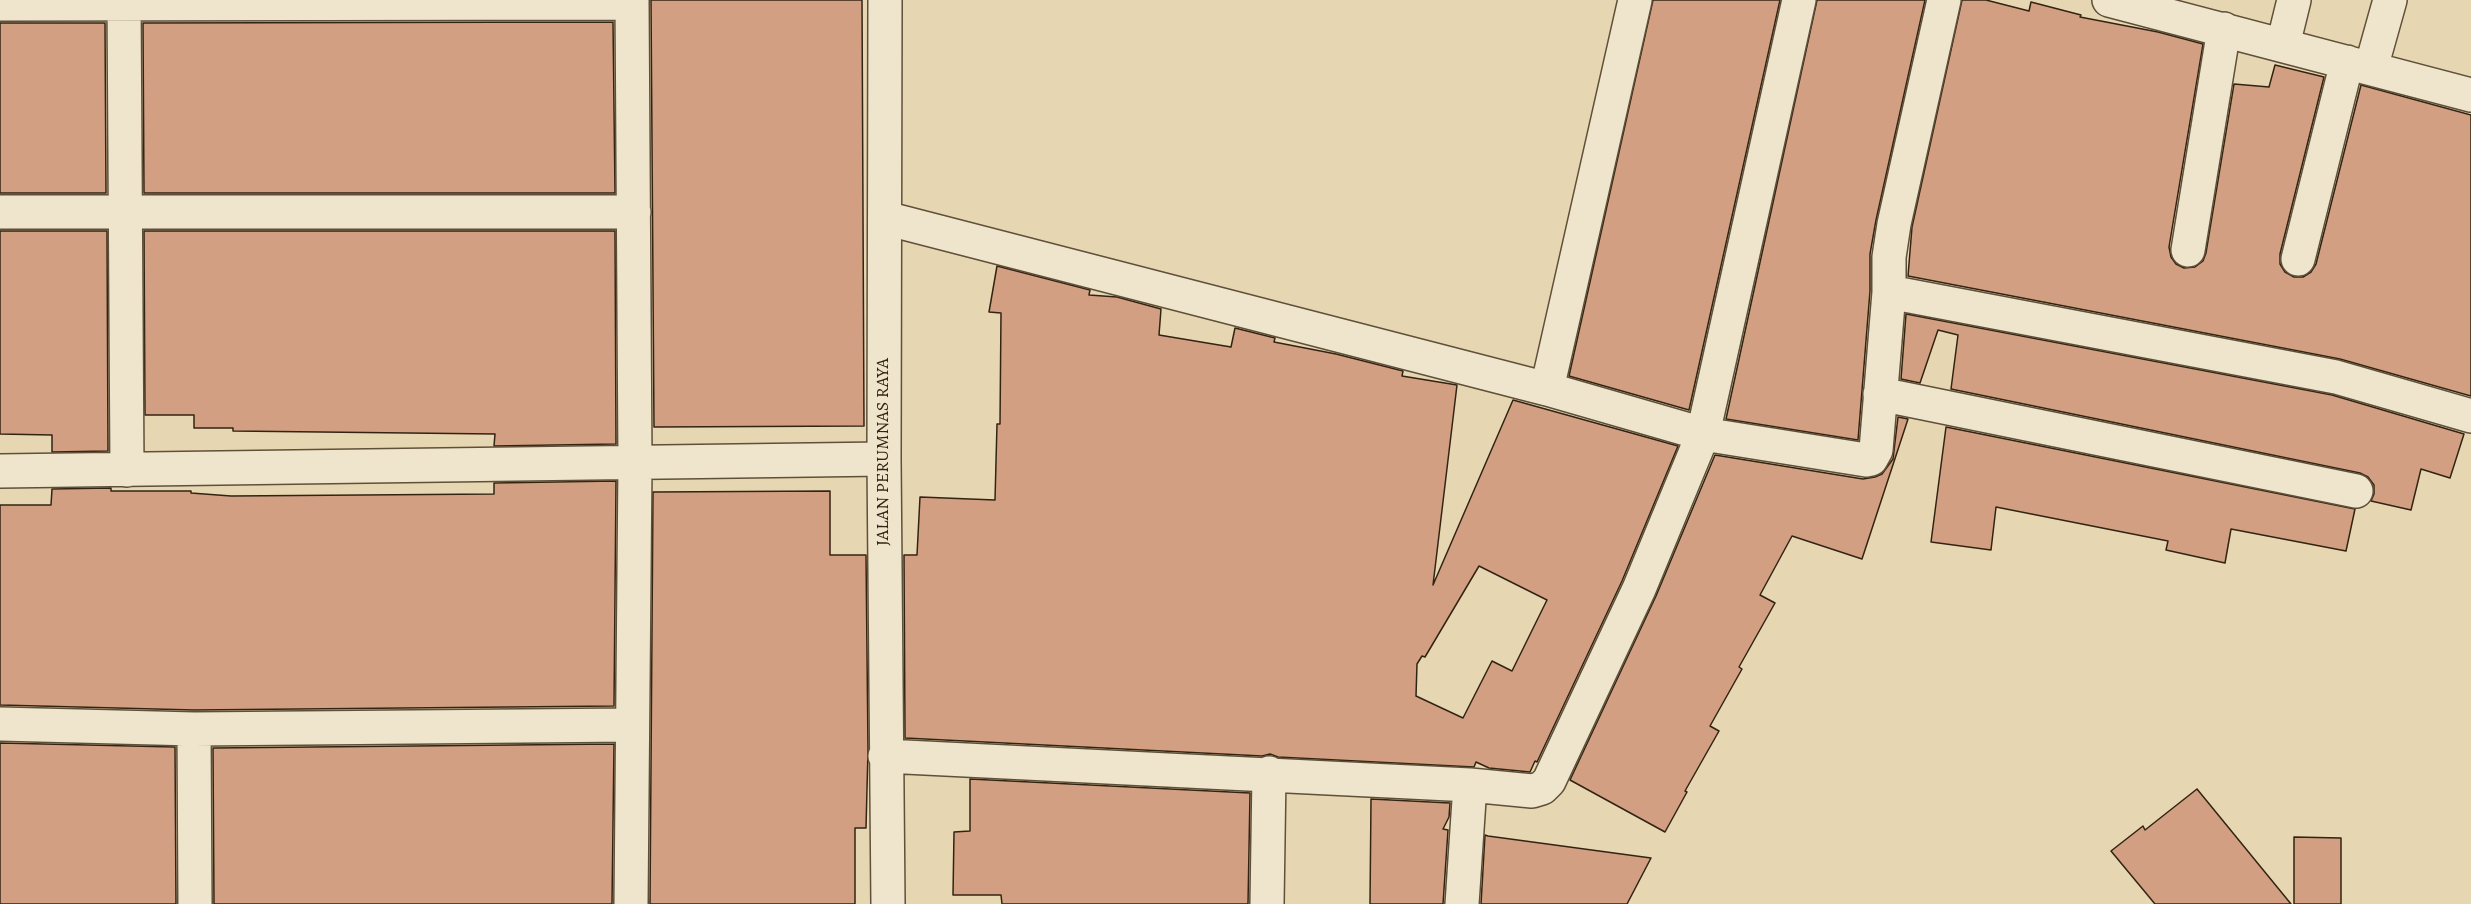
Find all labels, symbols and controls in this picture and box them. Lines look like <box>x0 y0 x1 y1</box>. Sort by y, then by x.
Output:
street label: JALAN PERUMNAS RAYA <box>873 358 895 546</box>

